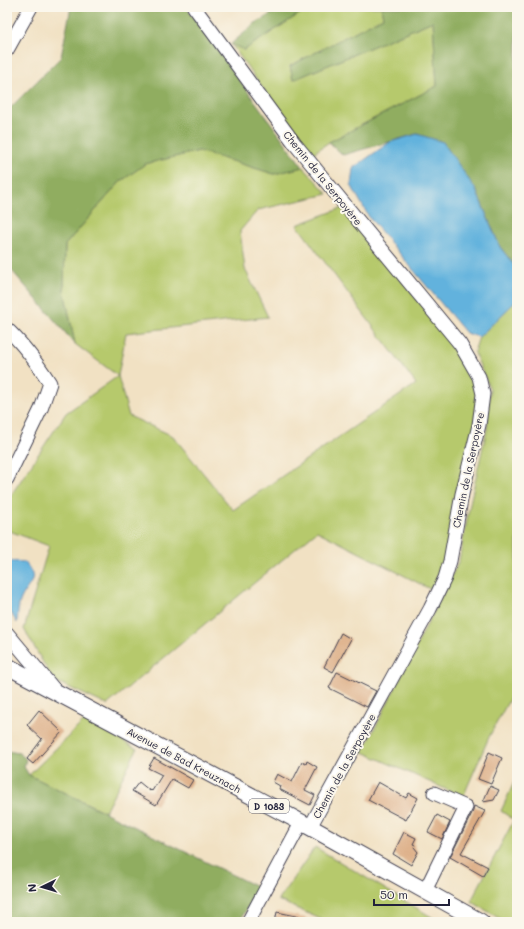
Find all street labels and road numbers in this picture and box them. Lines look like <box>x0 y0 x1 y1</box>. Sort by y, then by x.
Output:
street label: Chemin de la Serpoyère <box>280 128 366 228</box>
street label: Chemin de la Serpoyère <box>449 411 487 529</box>
street label: Chemin de la Serpoyère <box>309 711 379 821</box>
street label: Avenue de Bad Kreuznach <box>125 724 244 796</box>
road number: D 1083 <box>249 799 289 813</box>

